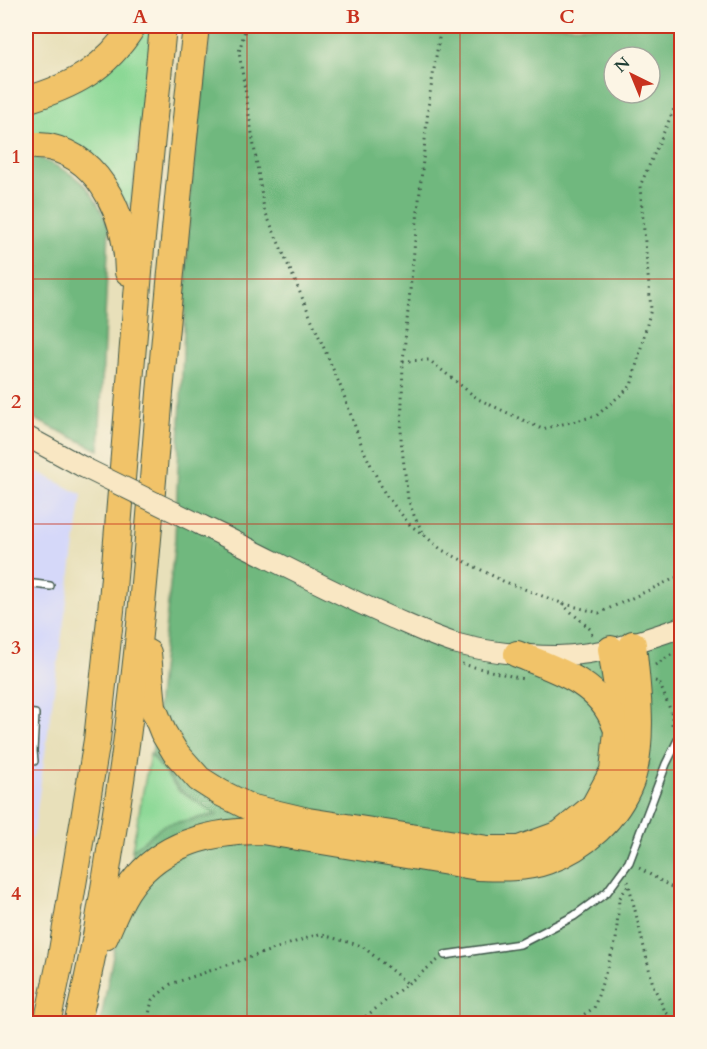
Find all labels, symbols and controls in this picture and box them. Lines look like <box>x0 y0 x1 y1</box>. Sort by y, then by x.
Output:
text: A <box>132 3 148 30</box>
text: B <box>346 3 360 30</box>
text: C <box>559 3 575 30</box>
north arrow <box>602 45 662 105</box>
text: N <box>610 52 635 78</box>
text: 1 <box>11 143 21 170</box>
text: 2 <box>11 388 21 415</box>
text: 3 <box>11 634 21 661</box>
text: 4 <box>11 880 21 907</box>

